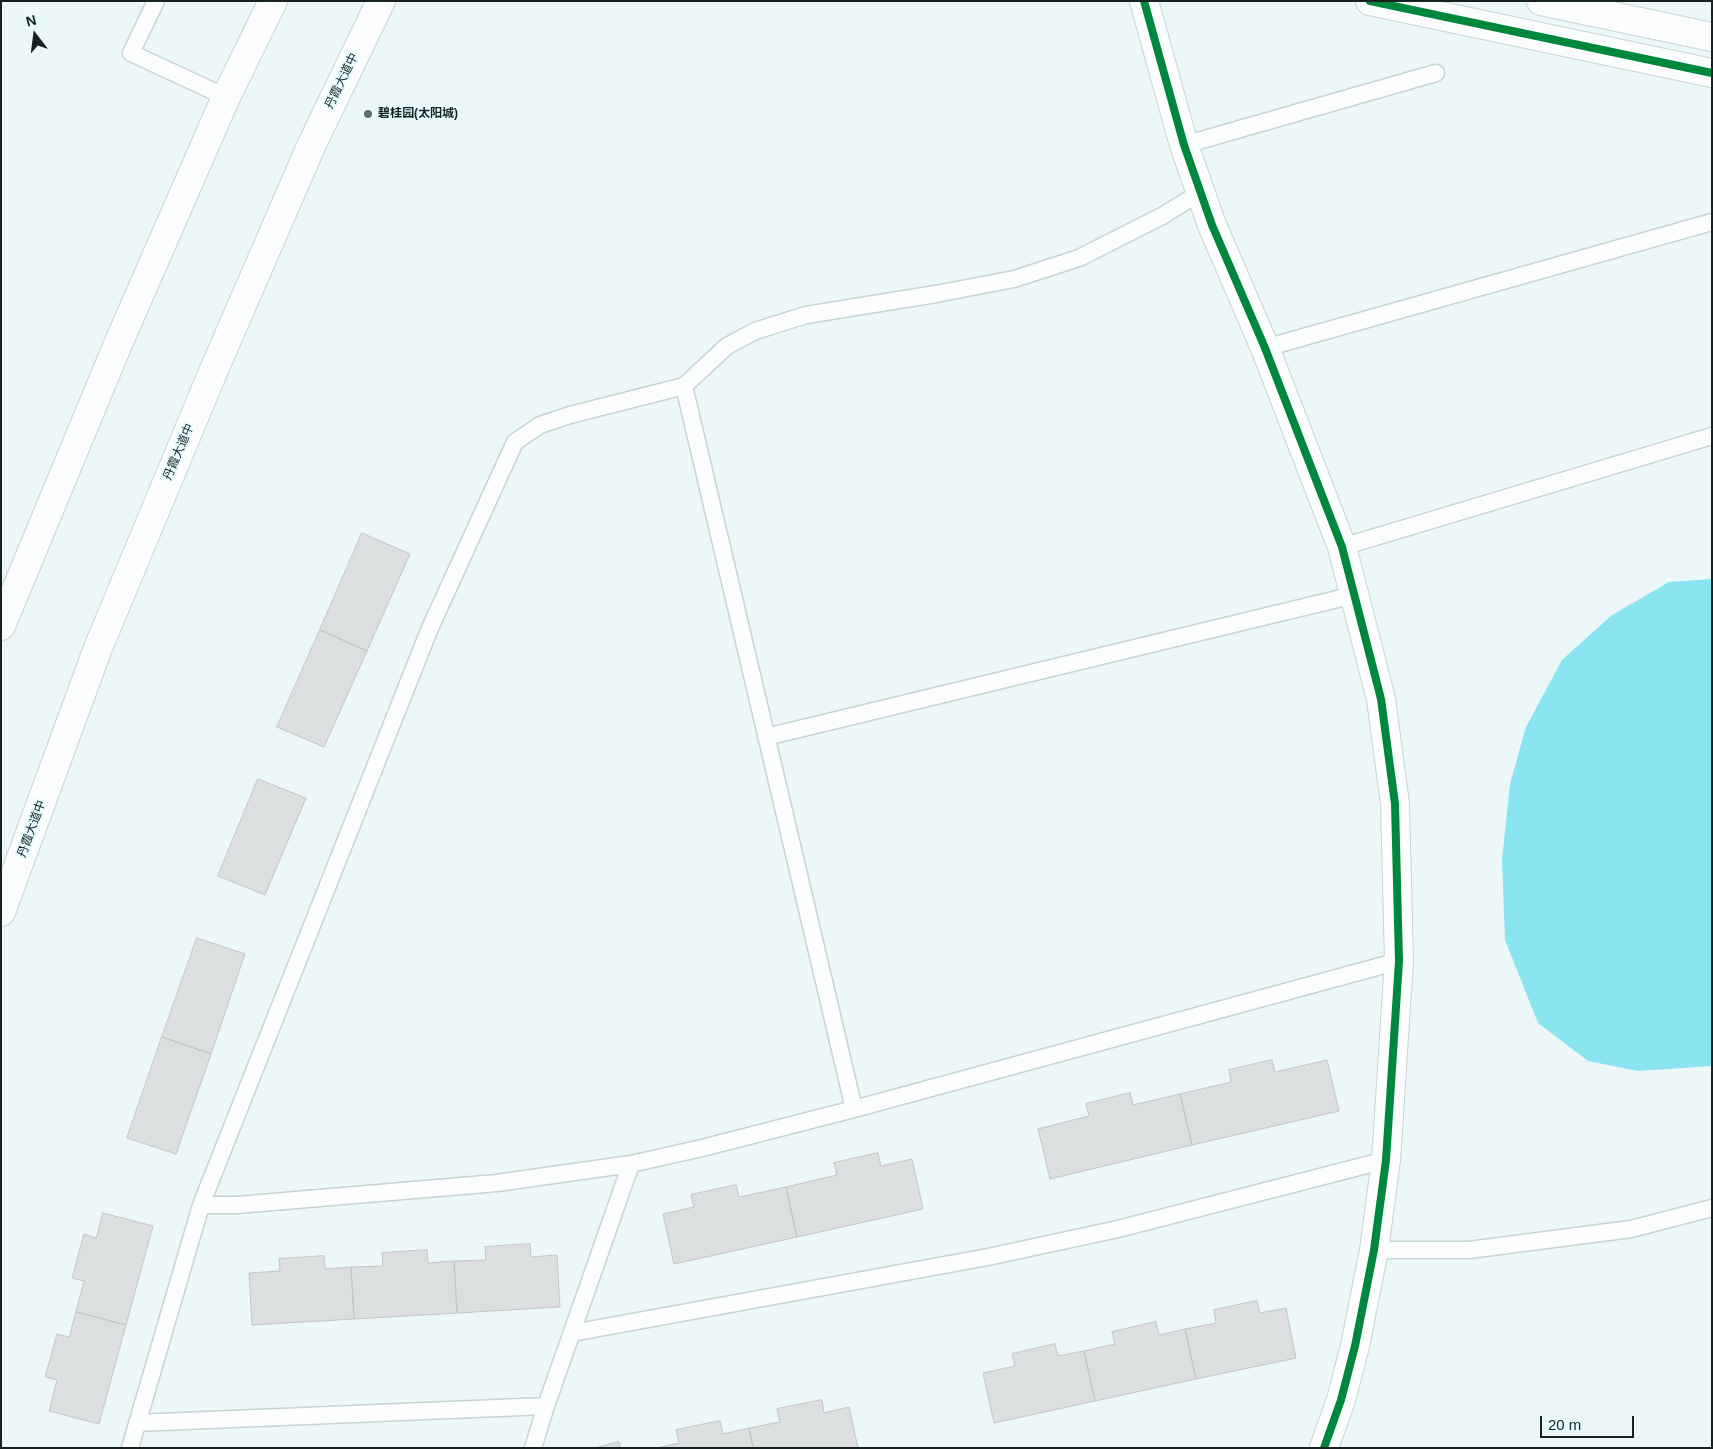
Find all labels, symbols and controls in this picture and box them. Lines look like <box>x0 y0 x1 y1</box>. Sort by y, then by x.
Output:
north arrow <box>10 10 60 60</box>
text: N <box>24 11 38 30</box>
street label: 丹霞大道中 <box>322 51 362 111</box>
place label: 碧桂园(太阳城) <box>378 107 458 121</box>
marker: 碧桂园(太阳城) <box>362 108 374 120</box>
street label: 丹霞大道中 <box>161 422 197 482</box>
street label: 丹霞大道中 <box>15 798 49 860</box>
scale bar <box>1543 1406 1637 1438</box>
text: 20 m <box>1548 1416 1581 1433</box>

